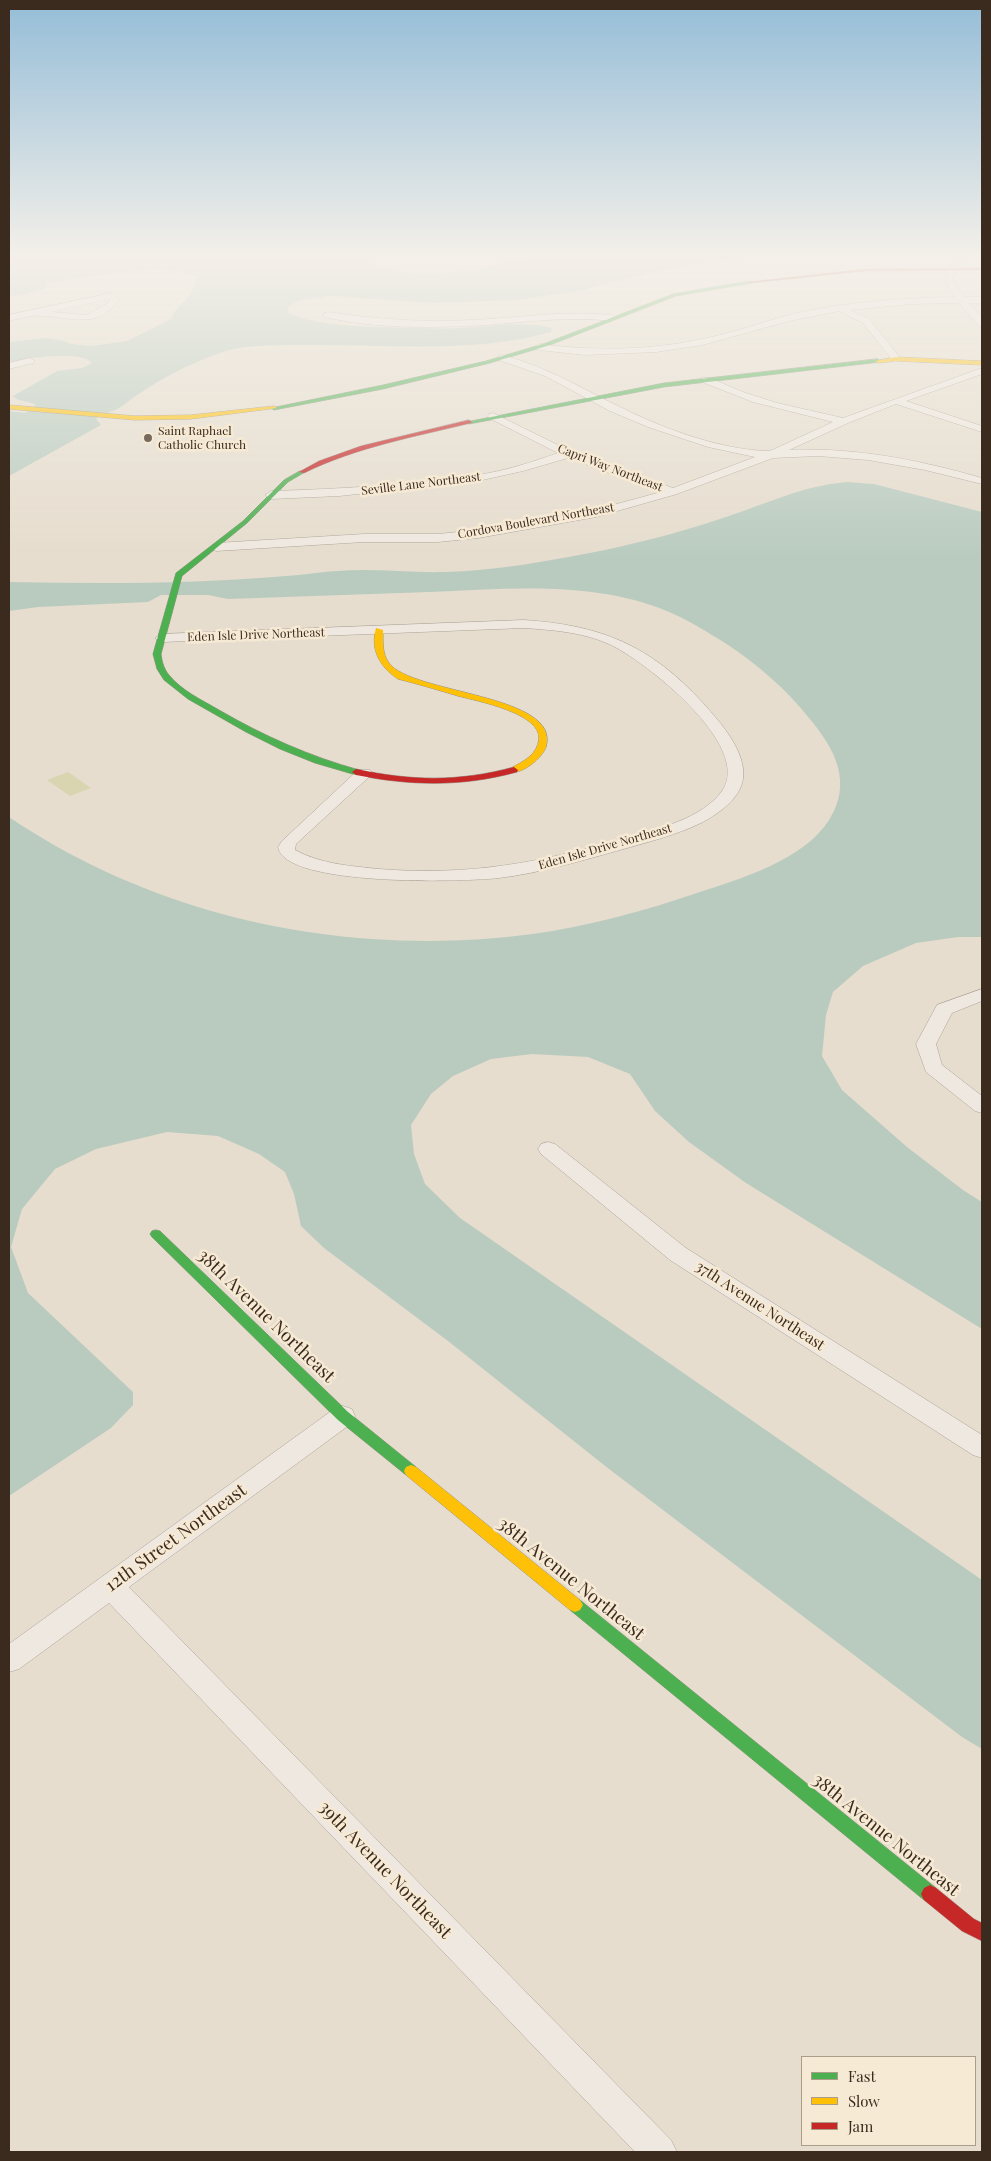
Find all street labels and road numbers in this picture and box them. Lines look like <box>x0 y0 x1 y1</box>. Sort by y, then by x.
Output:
street label: Capri Way Northeast <box>555 441 665 495</box>
street label: Seville Lane Northeast <box>361 470 481 498</box>
street label: Cordova Boulevard Northeast <box>457 500 615 542</box>
street label: Eden Isle Drive Northeast <box>187 625 325 645</box>
street label: Eden Isle Drive Northeast <box>537 821 673 873</box>
street label: 38th Avenue Northeast <box>193 1245 339 1387</box>
street label: 37th Avenue Northeast <box>692 1258 828 1354</box>
street label: 12th Street Northeast <box>101 1480 251 1596</box>
street label: 38th Avenue Northeast <box>493 1513 649 1645</box>
street label: 38th Avenue Northeast <box>808 1769 964 1901</box>
street label: 39th Avenue Northeast <box>314 1797 456 1943</box>

